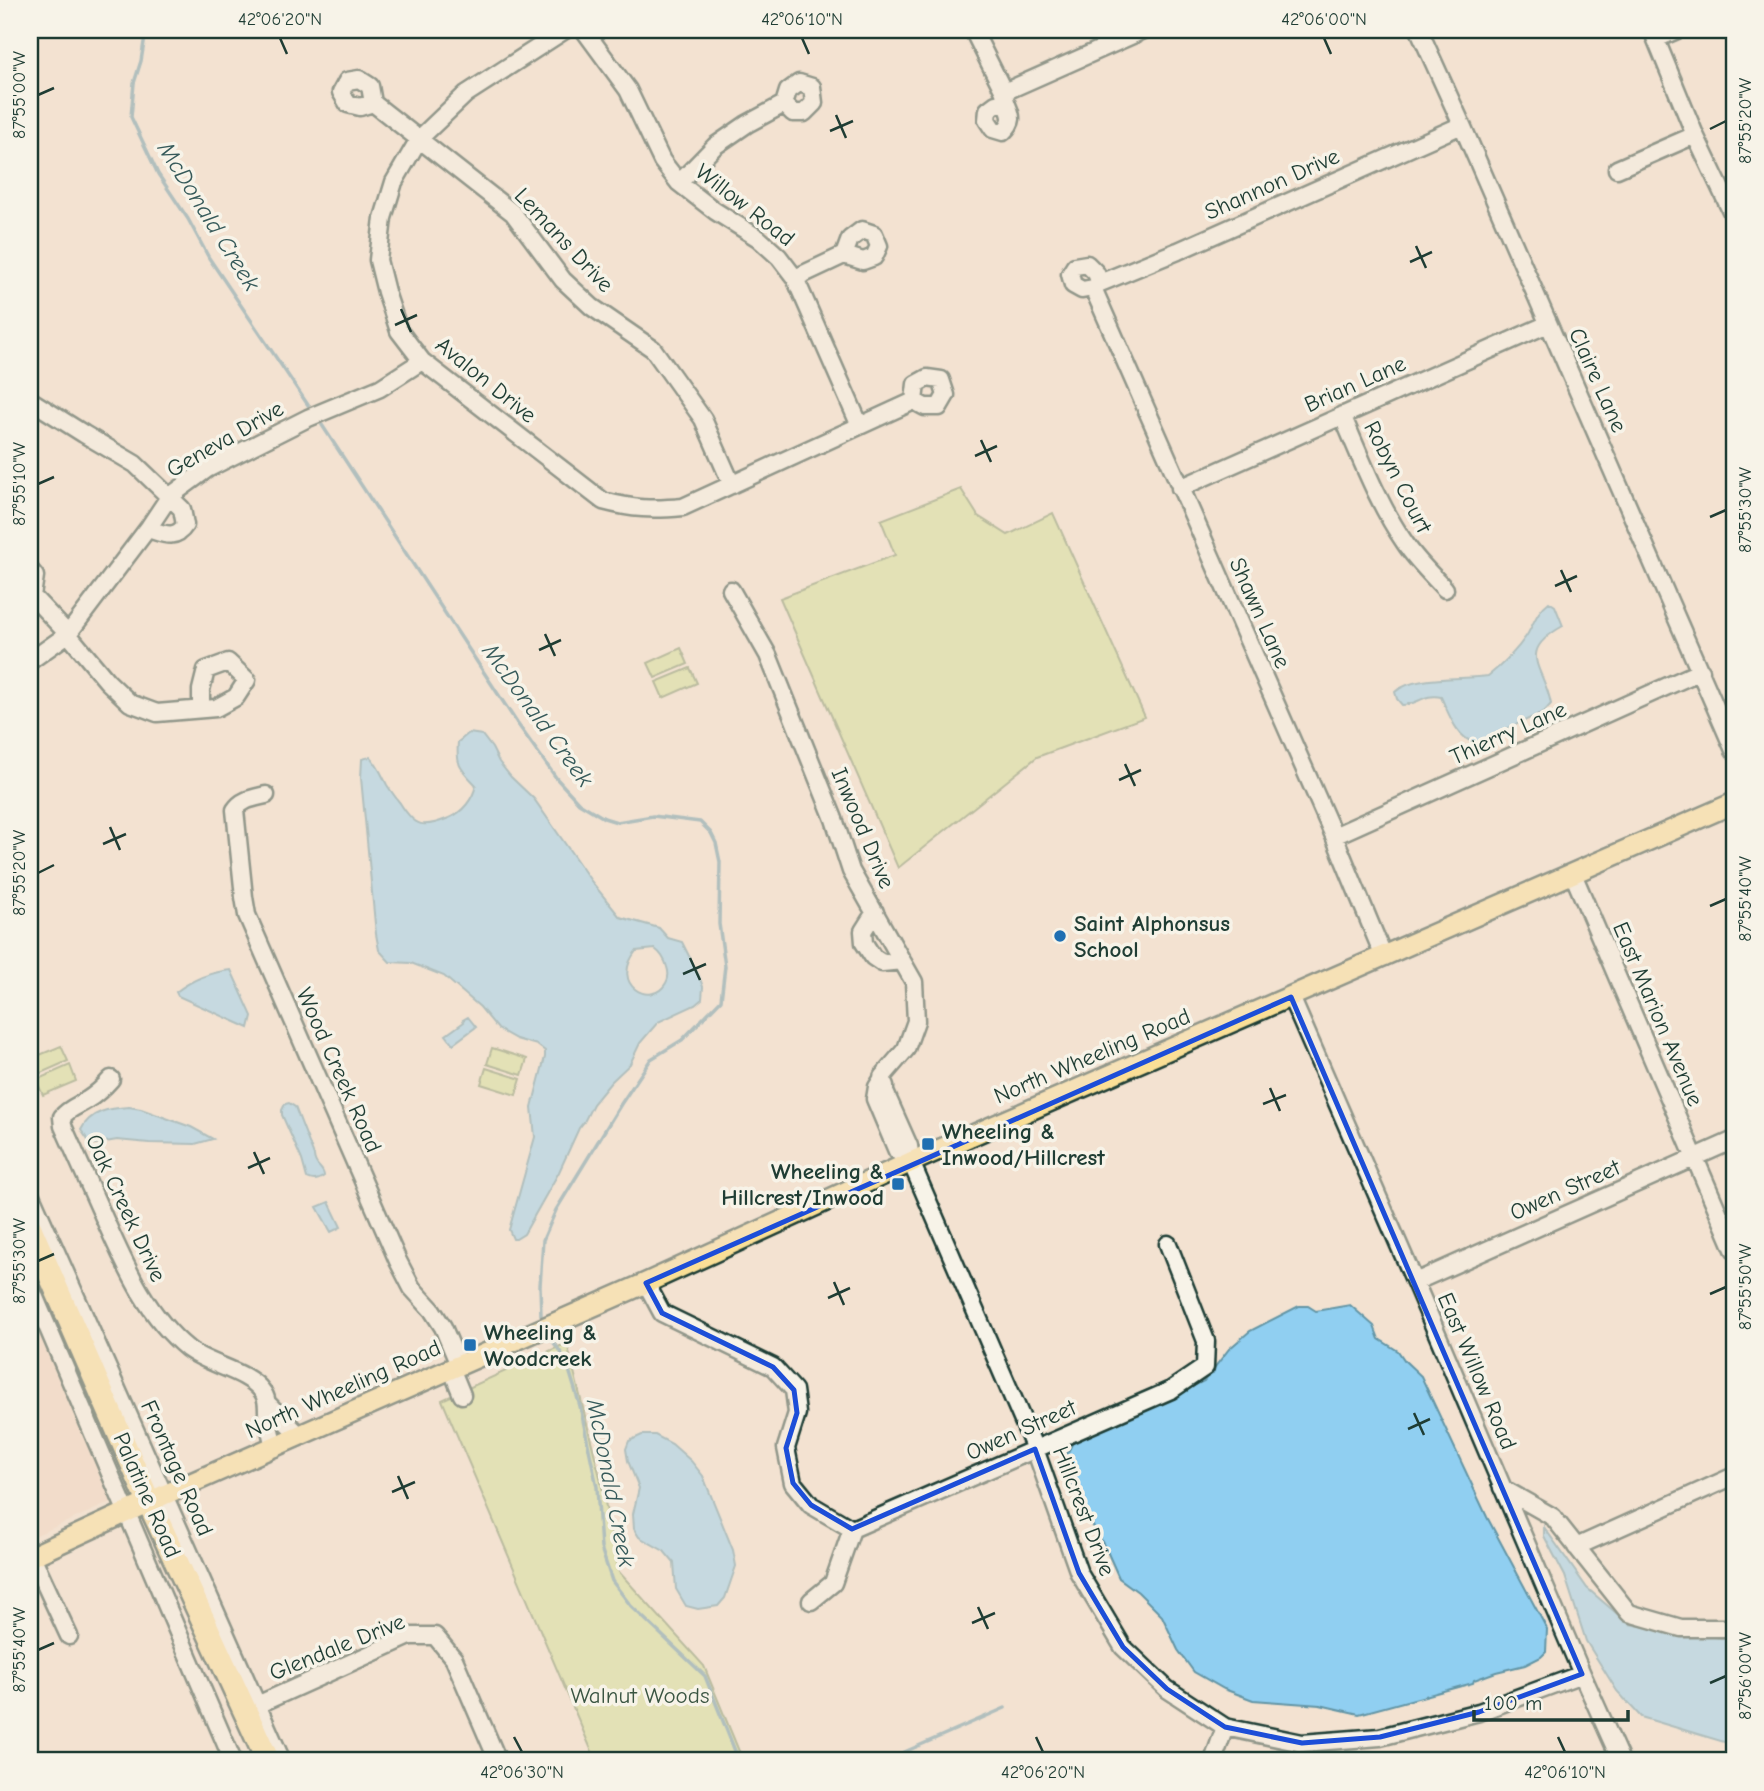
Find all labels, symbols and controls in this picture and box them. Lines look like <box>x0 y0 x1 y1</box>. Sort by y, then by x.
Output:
text: 42°06'20"N <box>238 9 322 30</box>
text: 42°06'10"N <box>761 9 843 30</box>
text: 42°06'00"N <box>1281 9 1367 30</box>
text: 87°55'00"W <box>9 51 30 139</box>
text: 87°55'20"W <box>1735 78 1756 164</box>
water label: McDonald Creek <box>151 135 266 296</box>
street label: Shannon Drive <box>1201 142 1343 226</box>
street label: Willow Road <box>690 158 800 252</box>
street label: Lemans Drive <box>509 182 619 298</box>
street label: Claire Lane <box>1563 324 1633 436</box>
street label: Avalon Drive <box>430 331 542 429</box>
street label: Brian Lane <box>1300 350 1410 418</box>
street label: Geneva Drive <box>162 395 288 483</box>
street label: Robyn Court <box>1358 416 1438 539</box>
text: 87°55'10"W <box>9 442 30 526</box>
text: 87°55'30"W <box>1735 467 1756 553</box>
street label: Shawn Lane <box>1224 553 1296 673</box>
water label: McDonald Creek <box>476 637 600 793</box>
street label: Thierry Lane <box>1446 695 1570 771</box>
street label: Inwood Drive <box>825 763 901 893</box>
text: 87°55'20"W <box>9 830 30 916</box>
text: 87°55'40"W <box>1735 856 1756 942</box>
place label: Saint Alphonsus School <box>1074 910 1230 963</box>
street label: East Marion Avenue <box>1607 918 1709 1110</box>
marker: Saint Alphonsus School <box>1052 928 1068 944</box>
street label: Wood Creek Road <box>291 983 387 1157</box>
street label: North Wheeling Road <box>990 1002 1194 1110</box>
place label: Wheeling & Inwood/Hillcrest <box>942 1118 1105 1171</box>
street label: Oak Creek Drive <box>80 1130 172 1286</box>
marker: Wheeling & Inwood/Hillcrest <box>920 1136 936 1152</box>
street label: Owen Street <box>1506 1153 1626 1226</box>
place label: Wheeling & Hillcrest/Inwood <box>721 1158 884 1211</box>
marker: Wheeling & Hillcrest/Inwood <box>890 1176 906 1192</box>
text: 87°55'30"W <box>9 1218 30 1304</box>
text: 87°55'50"W <box>1735 1243 1756 1330</box>
street label: East Willow Road <box>1432 1288 1522 1454</box>
place label: Wheeling & Woodcreek <box>484 1319 597 1372</box>
street label: North Wheeling Road <box>241 1334 445 1444</box>
marker: Wheeling & Woodcreek <box>462 1337 478 1353</box>
street label: Owen Street <box>962 1393 1082 1466</box>
street label: Frontage Road <box>135 1396 219 1540</box>
water label: McDonald Creek <box>581 1396 641 1570</box>
street label: Palatine Road <box>107 1428 187 1562</box>
street label: Hillcrest Drive <box>1047 1442 1121 1580</box>
text: 87°55'40"W <box>9 1607 30 1693</box>
street label: Glendale Drive <box>265 1608 409 1686</box>
text: 87°56'00"W <box>1735 1632 1756 1720</box>
scale bar <box>1474 1679 1628 1723</box>
park label: Walnut Woods <box>570 1682 710 1709</box>
text: 100 m <box>1484 1691 1542 1715</box>
text: 42°06'30"N <box>480 1762 564 1783</box>
text: 42°06'20"N <box>1001 1762 1085 1783</box>
text: 42°06'10"N <box>1524 1762 1606 1783</box>

